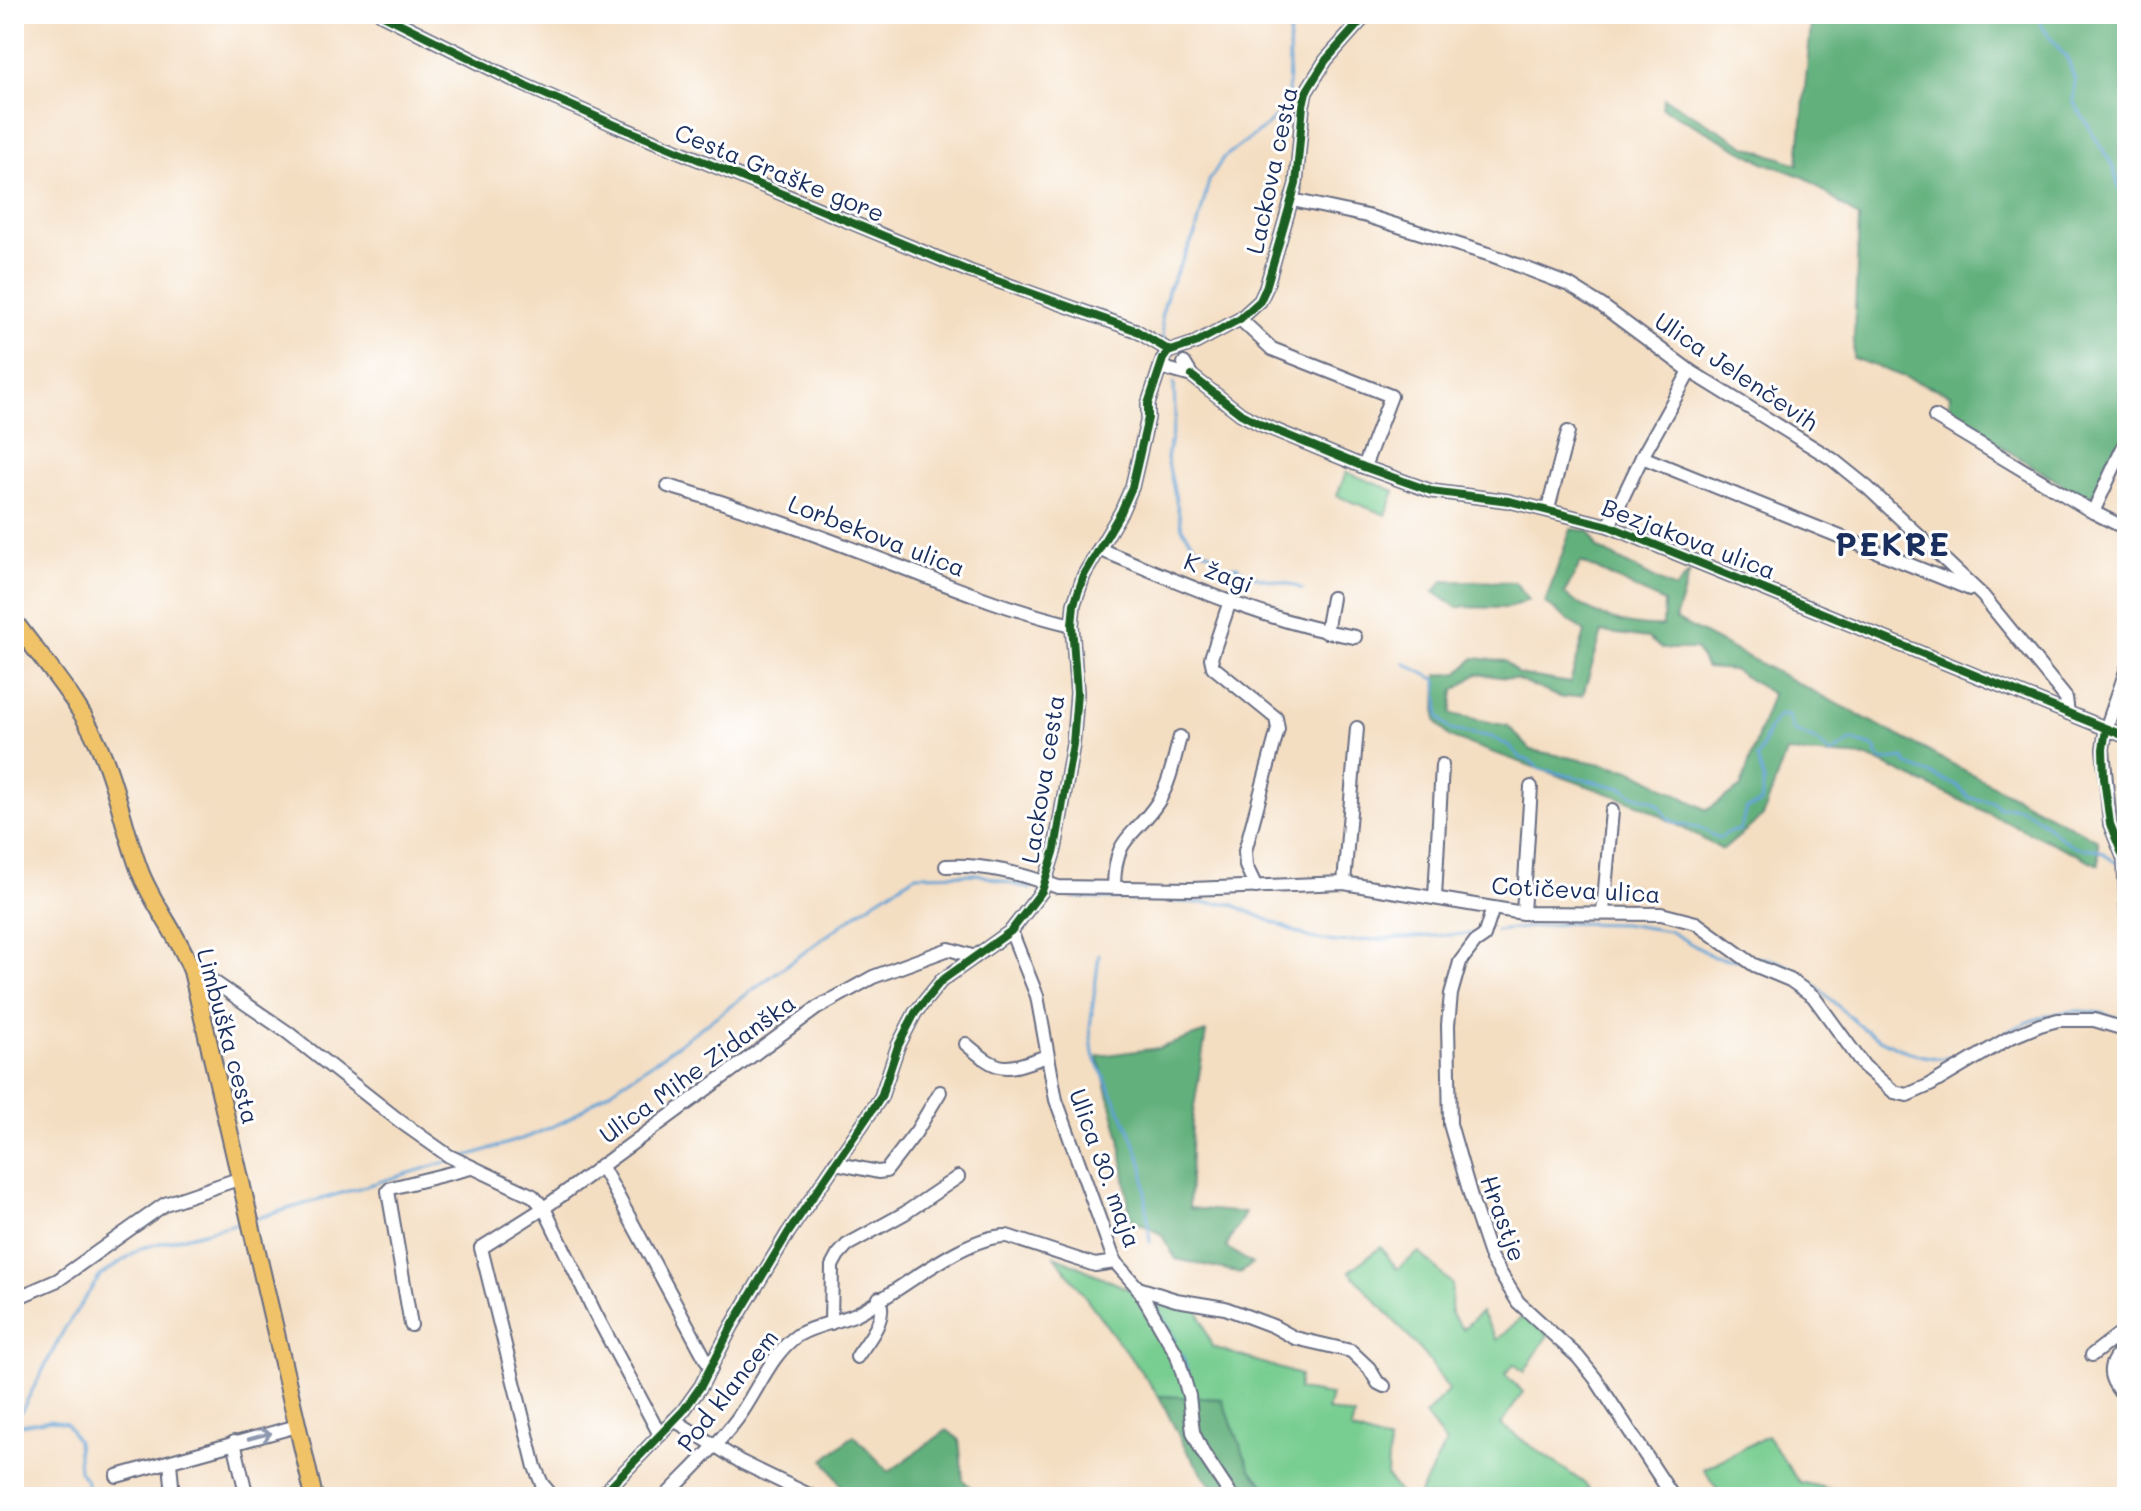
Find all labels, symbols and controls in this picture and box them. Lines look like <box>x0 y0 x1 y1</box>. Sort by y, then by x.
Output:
street label: Lackova cesta <box>1238 84 1304 256</box>
street label: Cesta Graške gore <box>671 116 889 228</box>
street label: Ulica Jelenčevih <box>1649 305 1825 437</box>
street label: Lorbekova ulica <box>784 487 970 583</box>
street label: Bezjakova ulica <box>1598 491 1780 585</box>
district label: PEKRE <box>1835 522 1951 564</box>
street label: K žagi <box>1180 545 1258 599</box>
street label: Lackova cesta <box>1013 693 1071 865</box>
street label: Cotičeva ulica <box>1491 869 1661 909</box>
street label: Limbuška cesta <box>191 945 267 1127</box>
street label: Ulica Mihe Zidanška <box>593 986 801 1150</box>
street label: Ulica 30. maja <box>1063 1084 1149 1252</box>
street label: Hrastje <box>1474 1171 1534 1265</box>
street label: Pod klancem <box>670 1323 784 1457</box>
one-way arrow <box>247 1427 273 1442</box>

